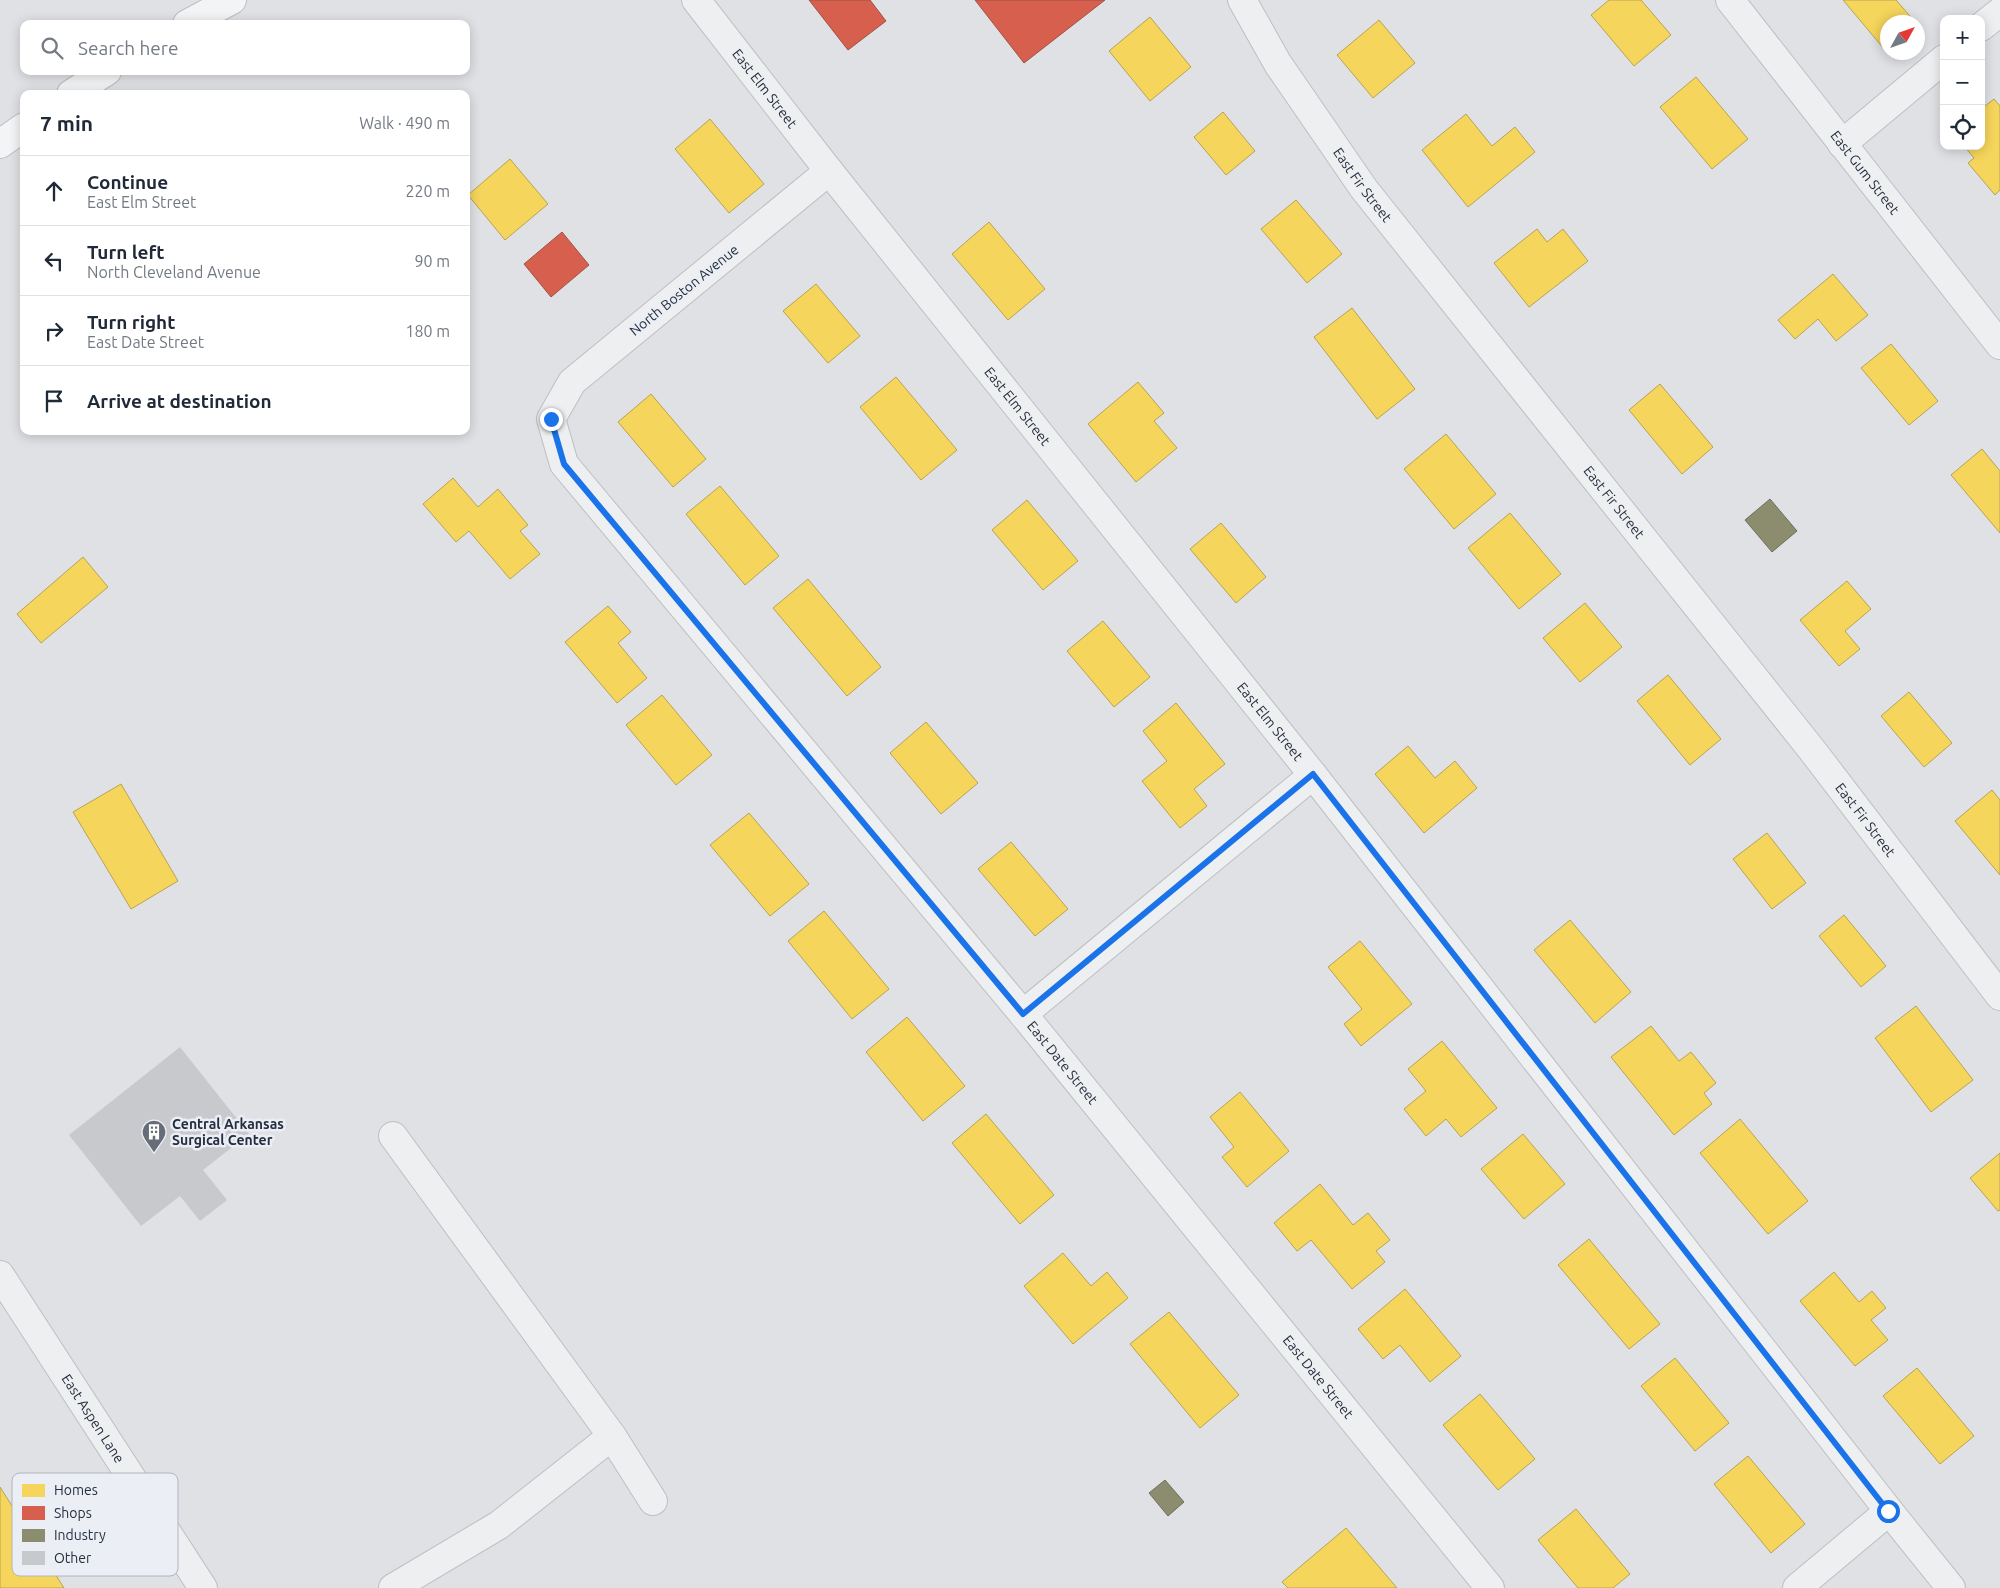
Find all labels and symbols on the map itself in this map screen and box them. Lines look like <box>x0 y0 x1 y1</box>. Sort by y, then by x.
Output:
north arrow <box>1880 15 1925 60</box>
street label: East Elm Street <box>729 46 801 132</box>
street label: East Gum Street <box>1827 128 1903 218</box>
street label: East Fir Street <box>1330 145 1396 226</box>
street label: North Boston Avenue <box>626 241 742 339</box>
street label: East Elm Street <box>981 364 1054 449</box>
route end <box>540 408 563 431</box>
street label: East Fir Street <box>1580 463 1648 542</box>
street label: East Elm Street <box>1234 679 1307 764</box>
street label: East Fir Street <box>1832 780 1899 860</box>
street label: East Date Street <box>1024 1018 1101 1108</box>
place label: Central Arkansas Surgical Center <box>172 1116 284 1148</box>
building icon: Central Arkansas Surgical Center <box>141 1119 167 1153</box>
street label: East Date Street <box>1280 1332 1357 1422</box>
street label: East Aspen Lane <box>58 1371 128 1466</box>
legend <box>12 1473 178 1576</box>
text: Homes <box>54 1482 98 1498</box>
route start <box>1877 1500 1900 1523</box>
text: Shops <box>54 1505 92 1521</box>
text: Industry <box>54 1527 106 1543</box>
text: Other <box>54 1550 92 1566</box>

